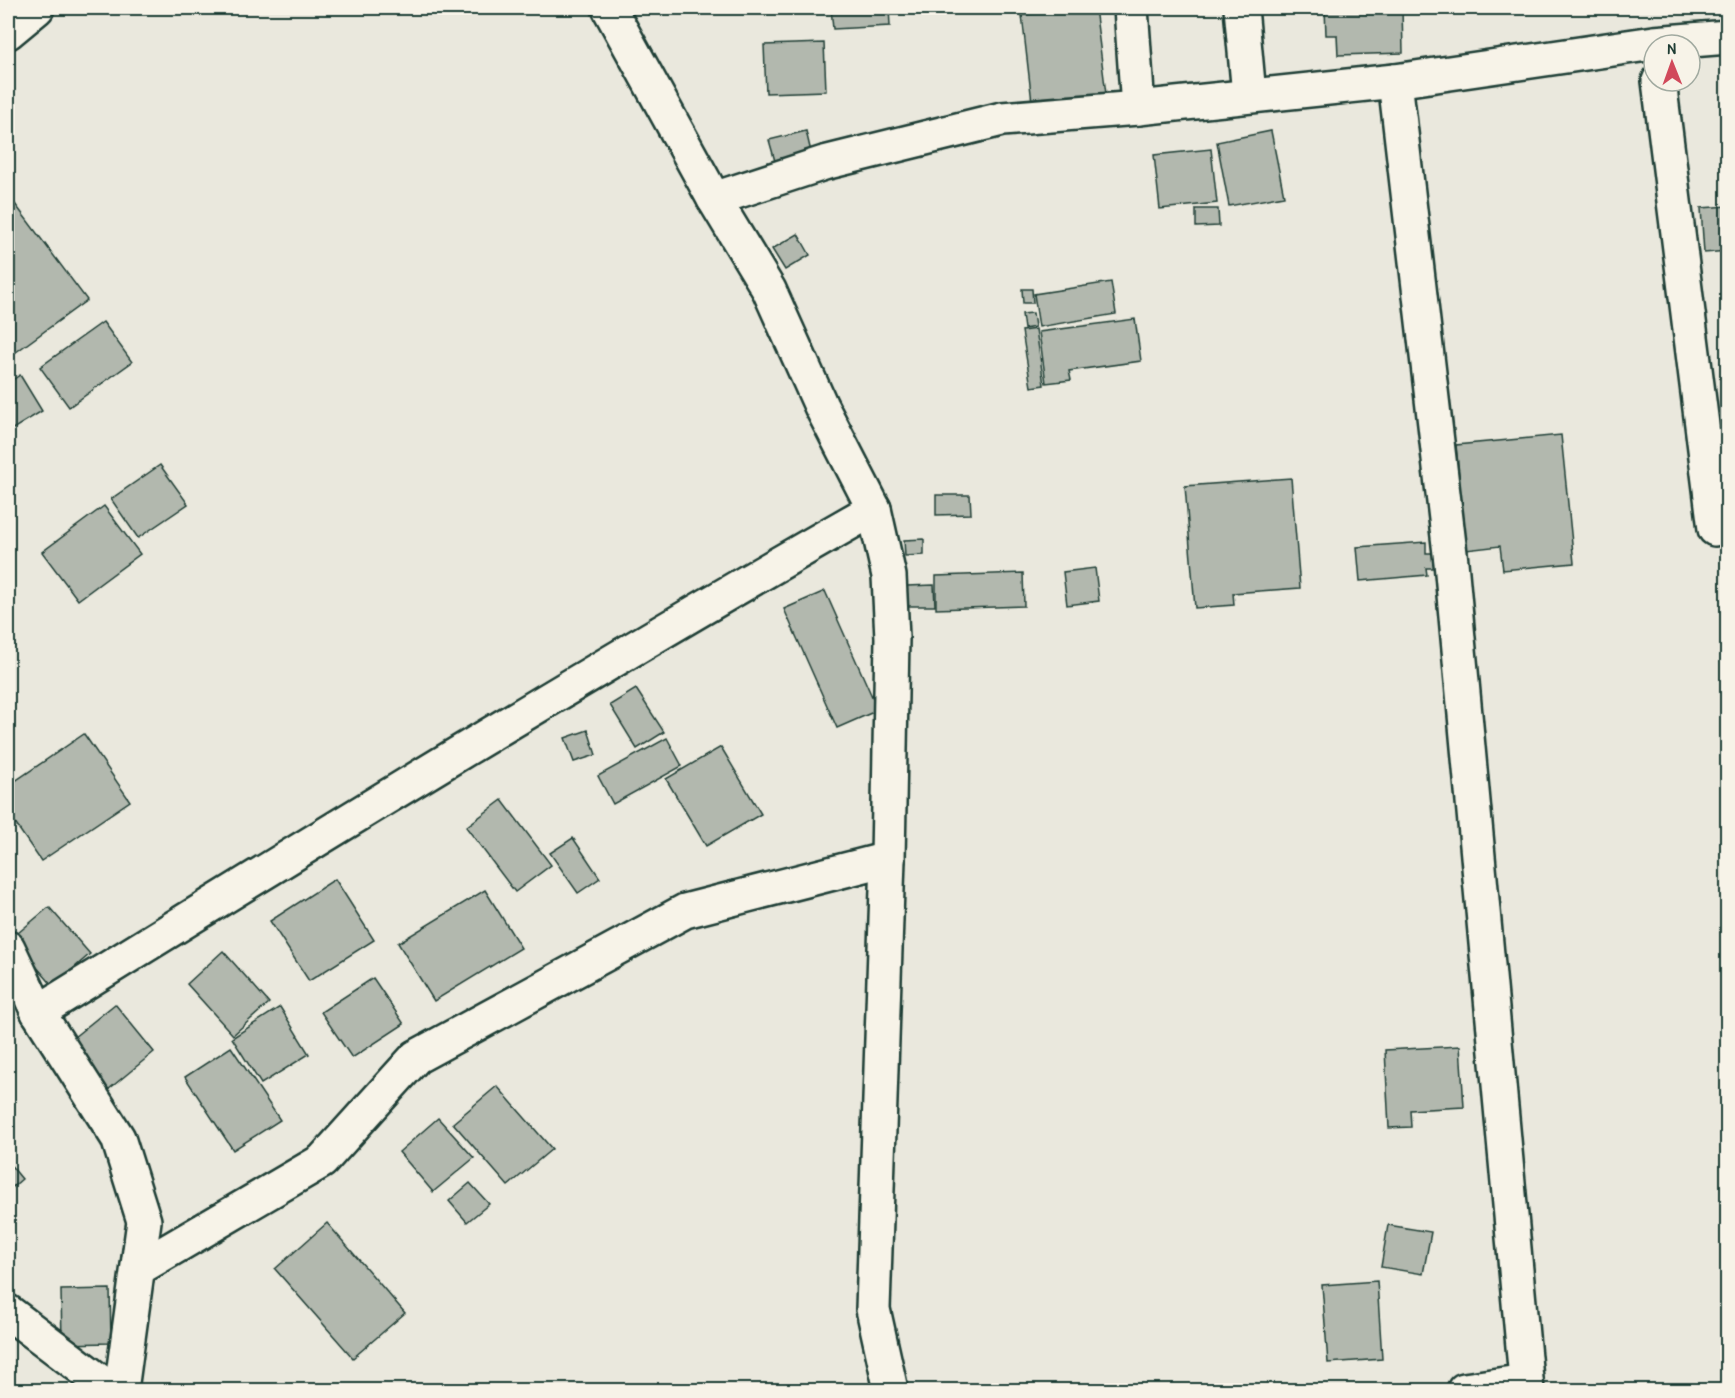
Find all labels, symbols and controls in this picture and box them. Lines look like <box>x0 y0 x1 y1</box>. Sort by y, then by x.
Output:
north arrow <box>1642 33 1702 93</box>
text: N <box>1667 37 1677 59</box>

